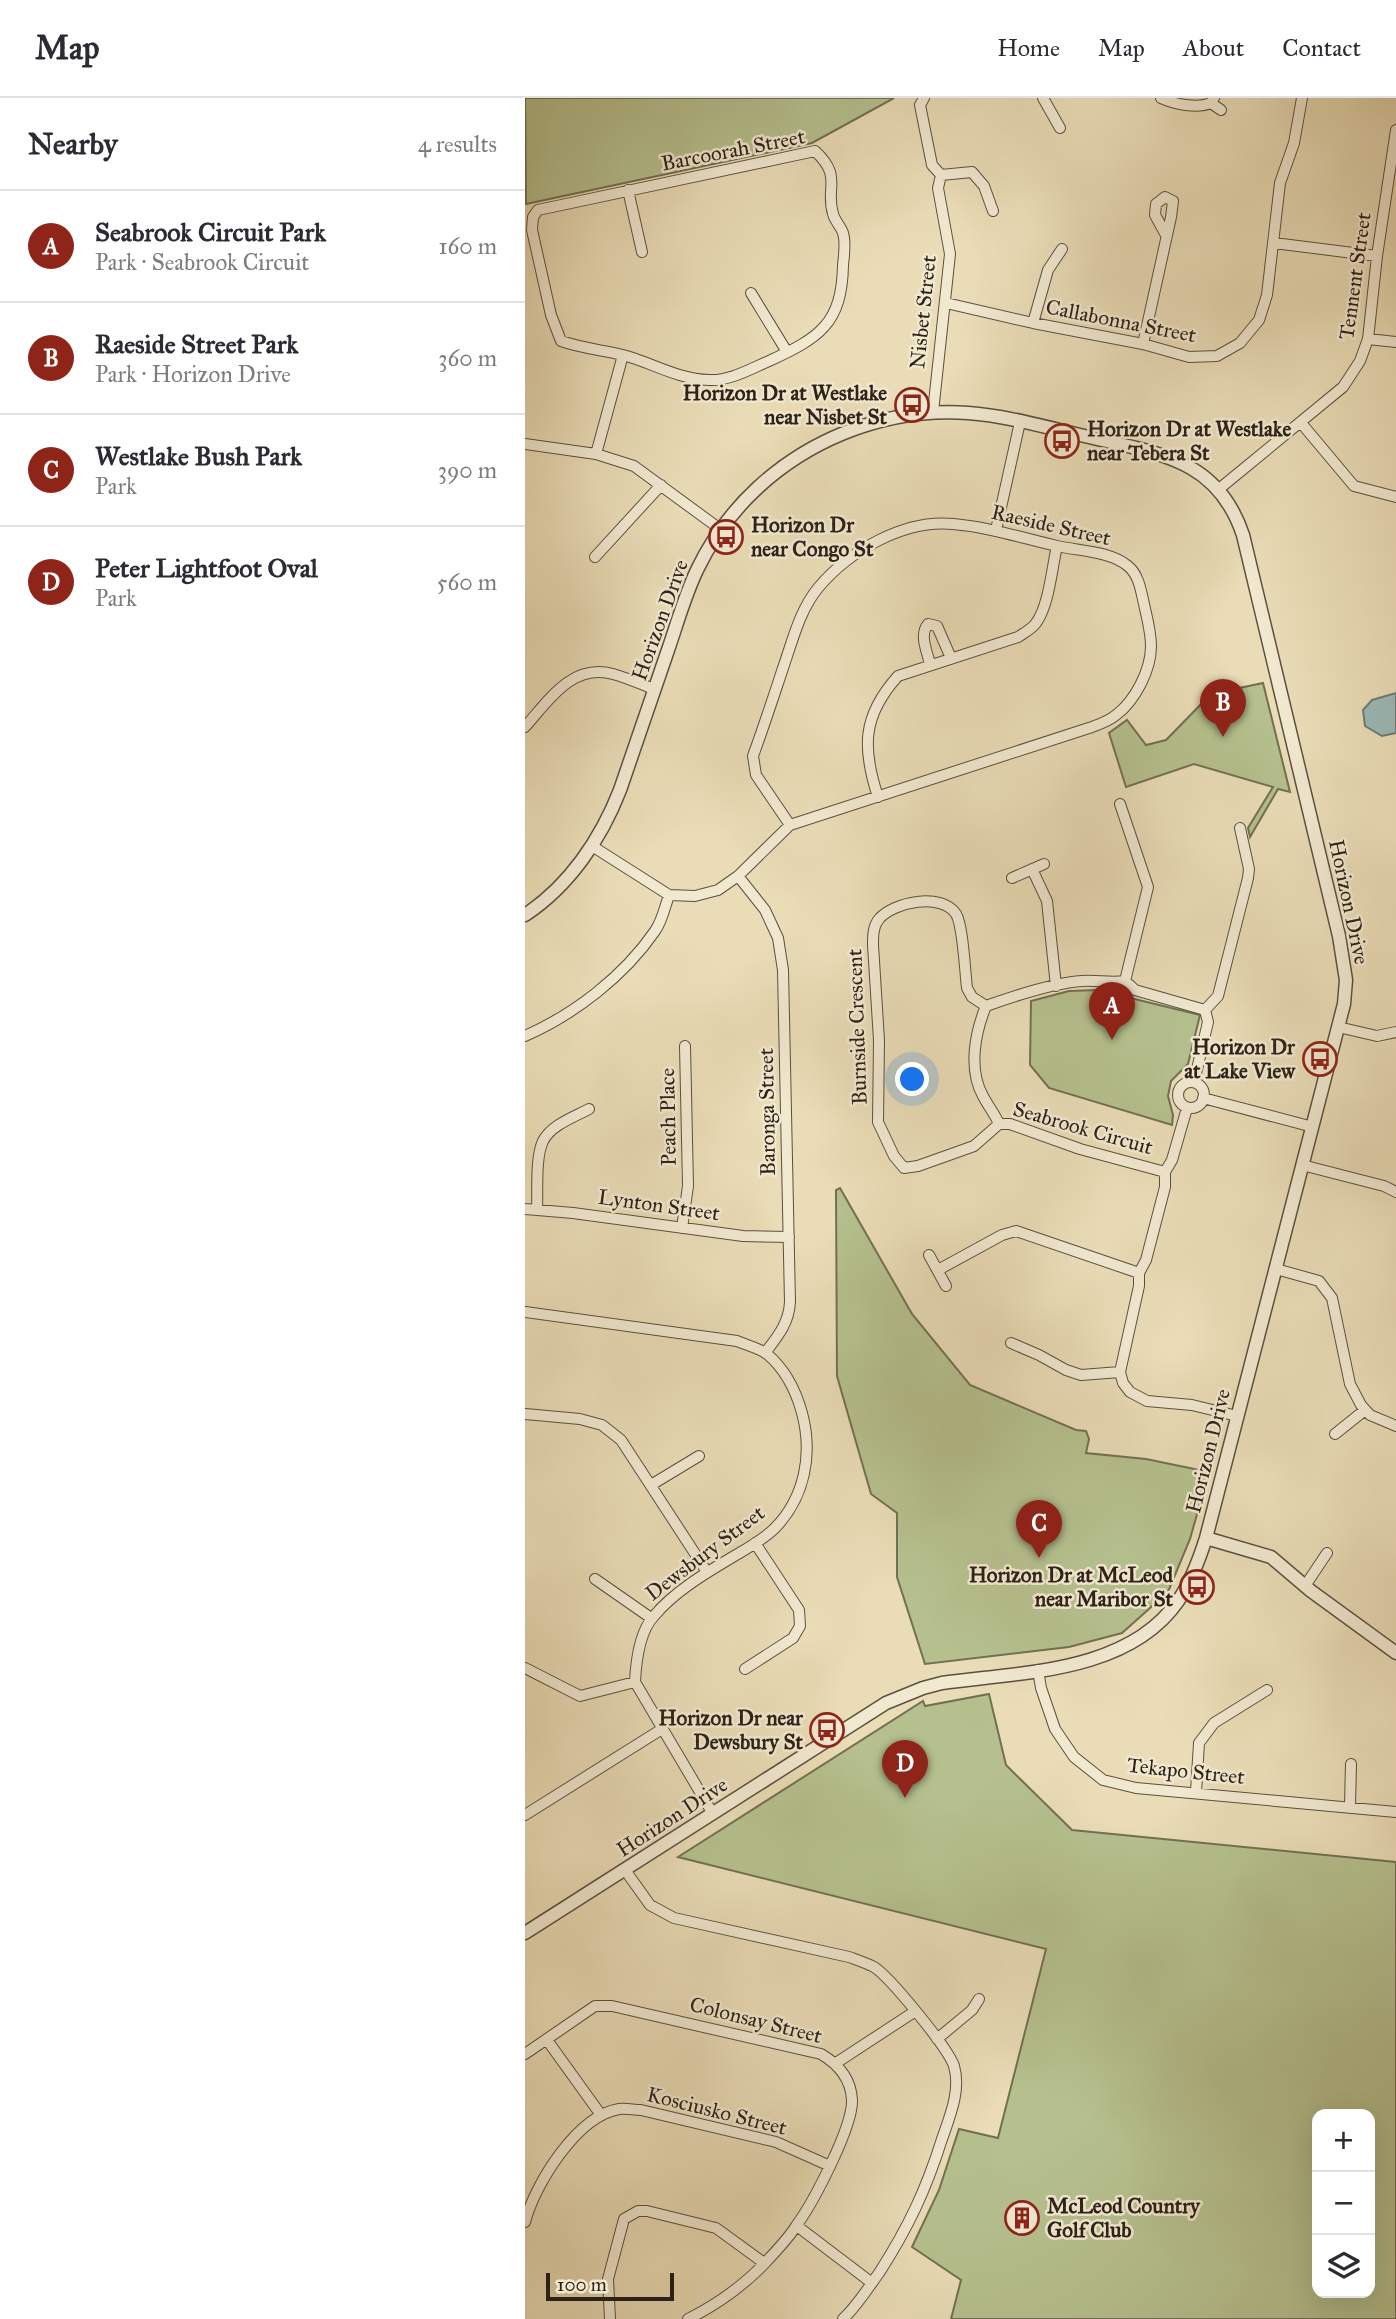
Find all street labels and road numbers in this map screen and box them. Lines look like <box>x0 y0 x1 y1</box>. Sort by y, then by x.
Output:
street label: Barcoorah Street <box>659 123 808 177</box>
street label: Tennent Street <box>1333 210 1377 341</box>
street label: Nisbet Street <box>904 253 942 370</box>
street label: Callabonna Street <box>1044 294 1199 348</box>
street label: Raeside Street <box>989 499 1114 551</box>
street label: Horizon Drive <box>626 556 694 684</box>
street label: Horizon Drive <box>1323 837 1375 967</box>
street label: Burnside Crescent <box>841 948 873 1106</box>
street label: Baronga Street <box>753 1047 781 1176</box>
street label: Peach Place <box>654 1067 682 1166</box>
street label: Seabrook Circuit <box>1010 1096 1156 1161</box>
street label: Lynton Street <box>596 1184 722 1226</box>
street label: Horizon Drive <box>1180 1386 1236 1516</box>
street label: Dewsbury Street <box>640 1499 770 1606</box>
street label: Tekapo Street <box>1126 1752 1247 1790</box>
street label: Horizon Drive <box>612 1771 733 1863</box>
street label: Colonsay Street <box>687 1991 825 2049</box>
street label: Kosciusko Street <box>644 2081 790 2141</box>

